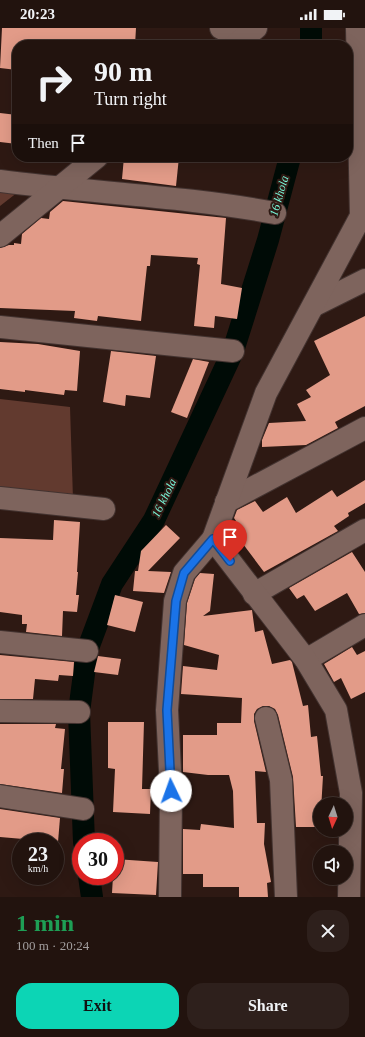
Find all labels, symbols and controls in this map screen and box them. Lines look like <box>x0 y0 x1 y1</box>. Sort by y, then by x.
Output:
text: 20:23 <box>20 6 55 22</box>
icon: right <box>28 56 80 108</box>
text: 90 m <box>94 56 152 87</box>
text: Turn right <box>94 89 167 109</box>
icon: arrive <box>67 132 89 154</box>
text: Then <box>28 135 59 151</box>
water label: 16 khola <box>267 174 291 218</box>
water label: 16 khola <box>149 476 179 520</box>
pin <box>213 520 247 561</box>
icon: arrive <box>219 526 241 548</box>
position arrow <box>150 770 192 812</box>
north arrow <box>313 797 353 837</box>
map controls <box>313 797 353 885</box>
speed limit sign: 30 <box>72 833 124 885</box>
text: 23 <box>28 843 48 865</box>
button: sound <box>313 845 353 885</box>
text: km/h <box>28 863 48 874</box>
text: 1 min <box>16 910 74 936</box>
button: close <box>307 910 349 952</box>
text: 100 m · 20:24 <box>16 938 89 953</box>
button: Exit <box>16 983 179 1029</box>
button: Share <box>187 983 349 1029</box>

